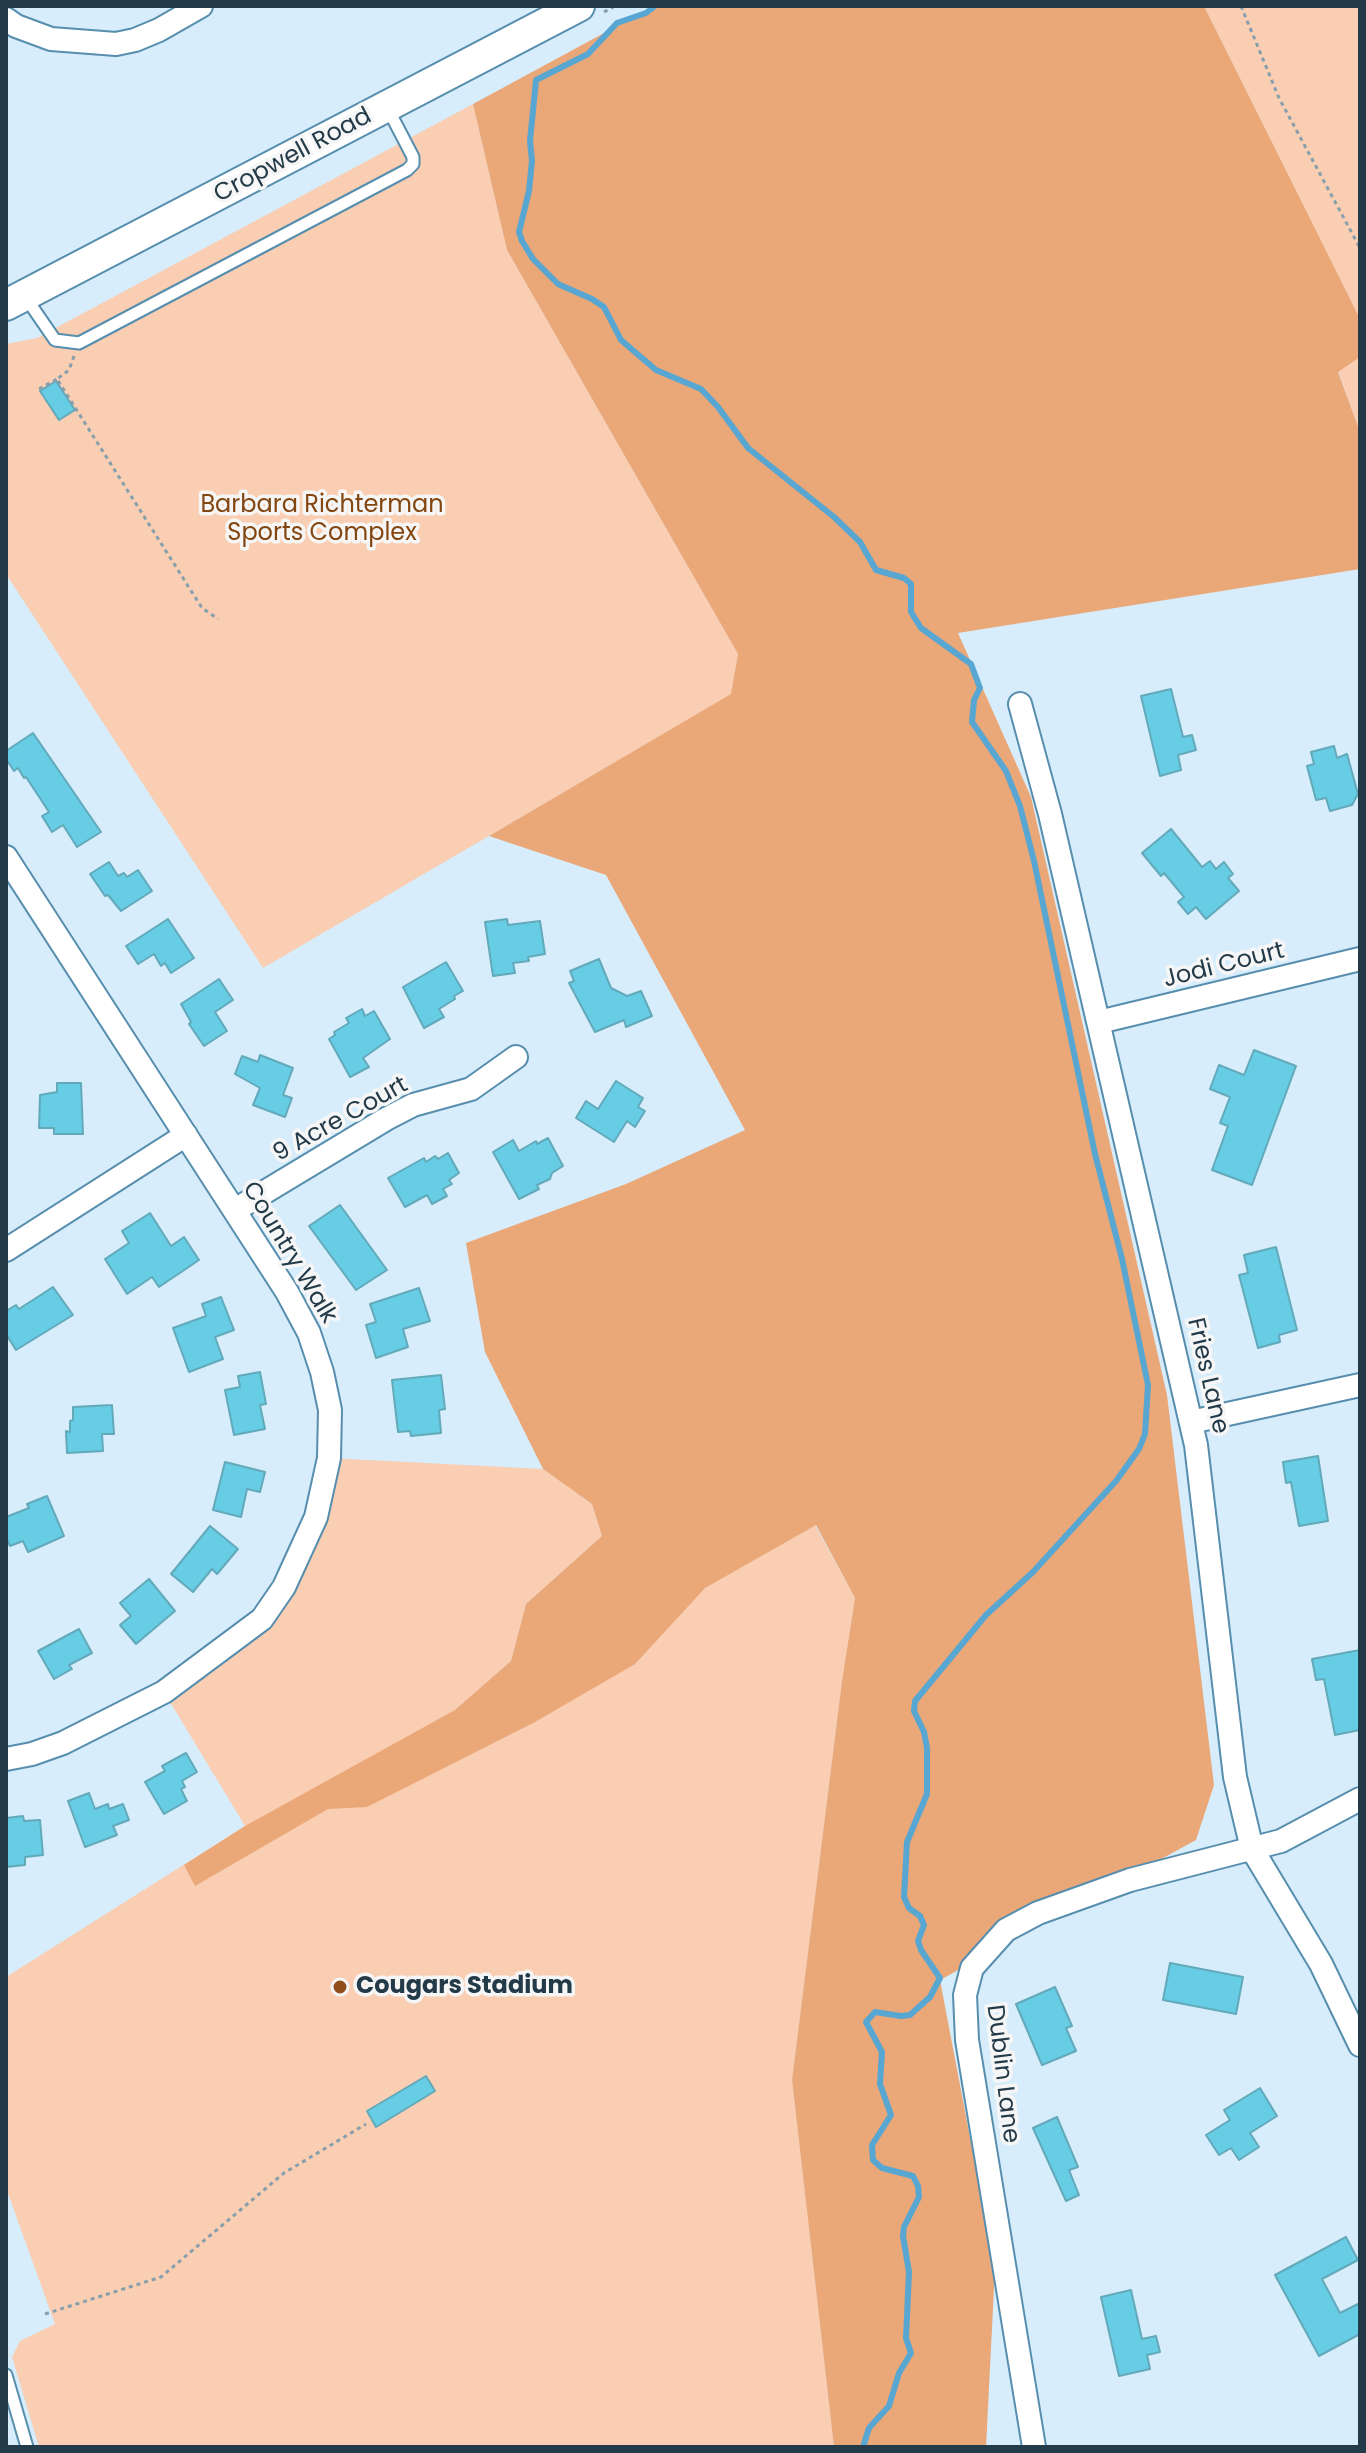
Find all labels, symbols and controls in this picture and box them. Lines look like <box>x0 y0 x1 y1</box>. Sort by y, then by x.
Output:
street label: Cropwell Road <box>209 102 377 210</box>
park label: Barbara Richterman Sports Complex <box>200 492 444 548</box>
street label: Jodi Court <box>1161 937 1287 995</box>
street label: 9 Acre Court <box>269 1071 413 1169</box>
street label: Country Walk <box>235 1177 343 1329</box>
street label: Fries Lane <box>1180 1315 1234 1437</box>
place label: Cougars Stadium <box>356 1973 573 2001</box>
marker: Cougars Stadium <box>331 1978 349 1996</box>
street label: Dublin Lane <box>979 2003 1025 2145</box>

